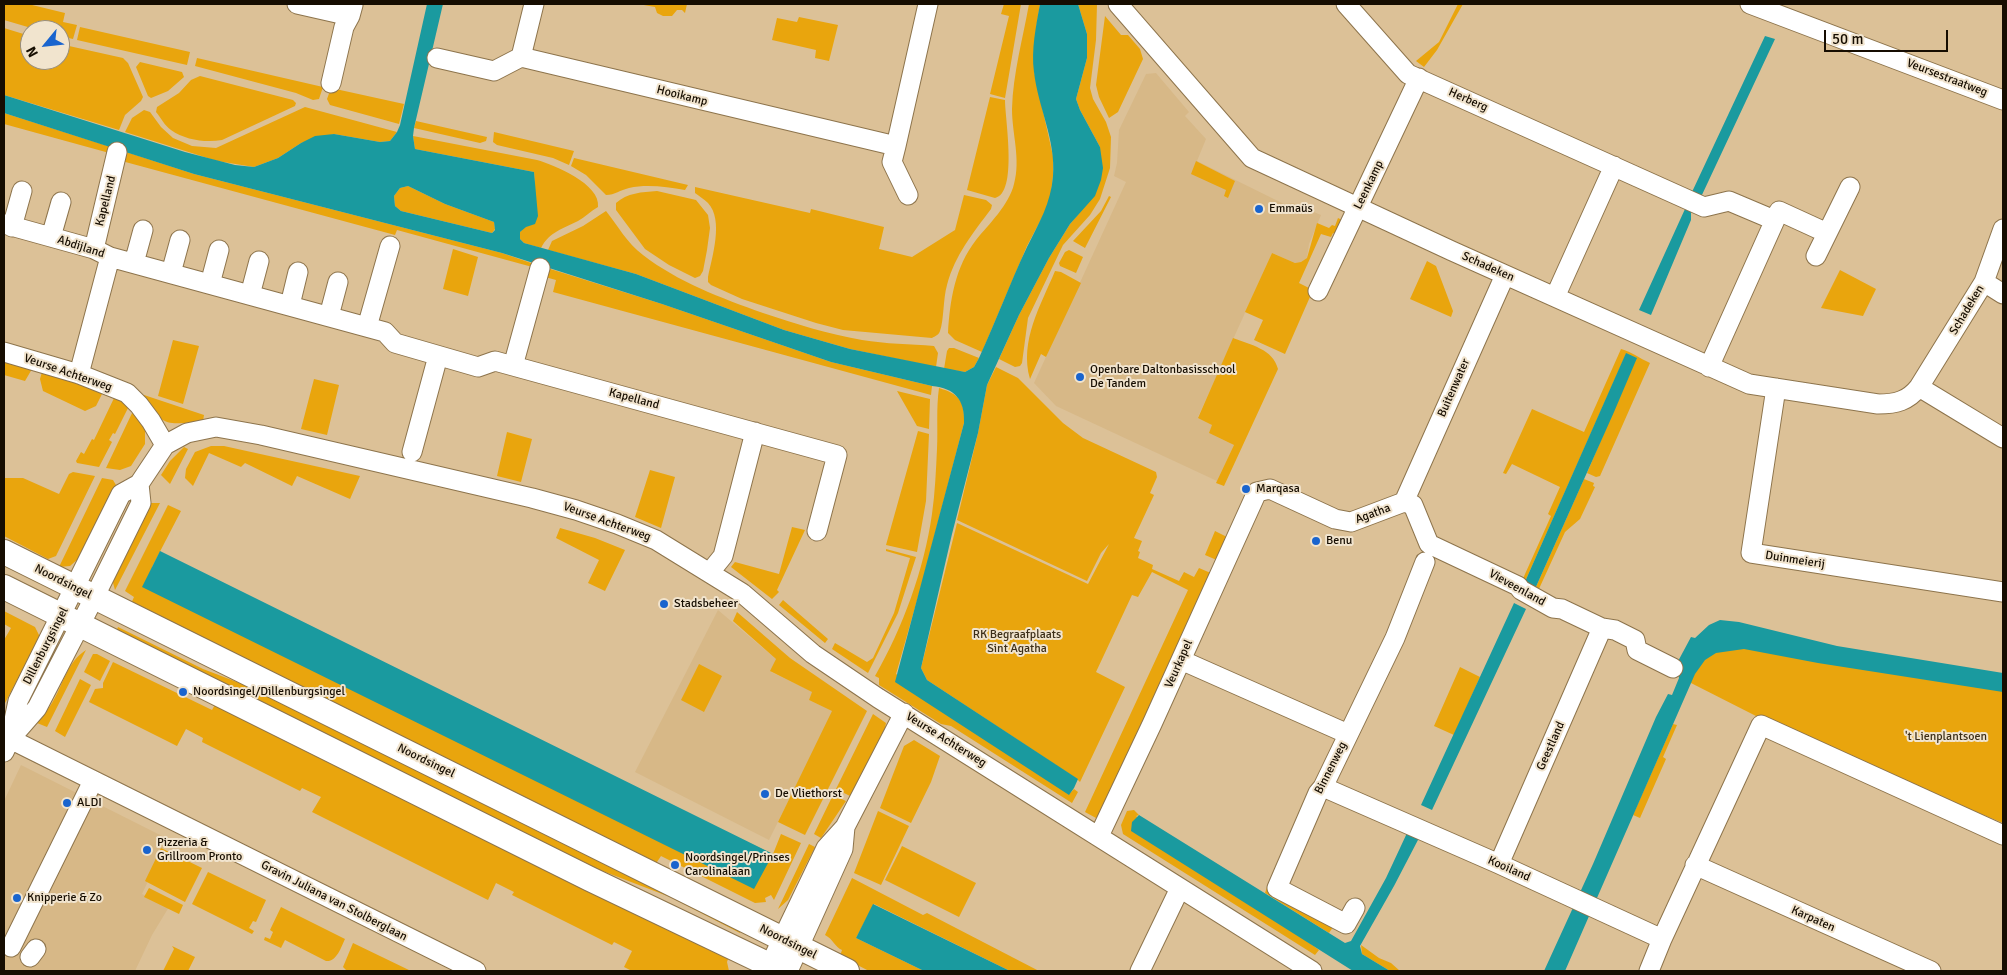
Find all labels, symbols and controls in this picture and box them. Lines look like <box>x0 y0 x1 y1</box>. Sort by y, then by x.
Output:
north arrow <box>20 20 70 70</box>
scale bar <box>1827 20 1951 52</box>
text: 50 m <box>1832 30 1863 48</box>
text: N <box>22 44 42 60</box>
street label: Veursestraatweg <box>1905 56 1989 100</box>
street label: Hooikamp <box>655 83 709 109</box>
street label: Herberg <box>1446 85 1490 115</box>
street label: Leenkamp <box>1351 158 1387 212</box>
street label: Kapelland <box>93 174 119 228</box>
place label: Emmaüs <box>1269 202 1313 216</box>
marker: Emmaüs <box>1253 203 1265 215</box>
street label: Abdijland <box>55 233 107 261</box>
street label: Schadeken <box>1460 249 1516 285</box>
street label: Schadeken <box>1947 282 1987 338</box>
street label: Veurse Achterweg <box>22 351 114 395</box>
street label: Buitenwater <box>1435 357 1473 419</box>
place label: Openbare Daltonbasisschool De Tandem <box>1090 363 1236 391</box>
marker: Openbare Daltonbasisschool De Tandem <box>1074 371 1086 383</box>
street label: Kapelland <box>607 385 661 413</box>
place label: Marqasa <box>1256 482 1300 496</box>
marker: Marqasa <box>1240 483 1252 495</box>
street label: Veurse Achterweg <box>561 499 653 545</box>
street label: Agatha <box>1353 501 1393 527</box>
place label: Benu <box>1326 534 1352 548</box>
marker: Benu <box>1310 535 1322 547</box>
street label: Duinmeierij <box>1764 548 1826 572</box>
street label: Noordsingel <box>32 561 94 603</box>
street label: Vieveenland <box>1486 567 1548 609</box>
place label: Stadsbeheer <box>674 597 738 611</box>
marker: Stadsbeheer <box>658 598 670 610</box>
street label: Dillenburgsingel <box>20 605 72 687</box>
park label: RK Begraafplaats Sint Agatha <box>973 628 1061 656</box>
street label: Veurkapel <box>1162 638 1196 690</box>
place label: Noordsingel/Dillenburgsingel <box>193 685 345 699</box>
marker: Noordsingel/Dillenburgsingel <box>177 686 189 698</box>
street label: Veurse Achterweg <box>903 709 989 771</box>
street label: Geestland <box>1534 719 1568 773</box>
park label: 't Lienplantsoen <box>1905 730 1987 744</box>
street label: Binnenweg <box>1312 739 1350 797</box>
street label: Noordsingel <box>395 741 457 781</box>
place label: De Vliethorst <box>775 787 842 801</box>
marker: De Vliethorst <box>759 788 771 800</box>
place label: ALDI <box>77 796 102 810</box>
marker: ALDI <box>61 797 73 809</box>
place label: Pizzeria & Grillroom Pronto <box>157 836 242 864</box>
marker: Pizzeria & Grillroom Pronto <box>141 844 153 856</box>
place label: Noordsingel/Prinses Carolinalaan <box>685 851 790 879</box>
street label: Kooiland <box>1485 853 1533 885</box>
street label: Gravin Juliana van Stolberglaan <box>258 858 410 944</box>
marker: Noordsingel/Prinses Carolinalaan <box>669 859 681 871</box>
place label: Knipperie & Zo <box>27 891 102 905</box>
marker: Knipperie & Zo <box>11 892 23 904</box>
street label: Karpaten <box>1789 903 1837 935</box>
street label: Noordsingel <box>757 921 819 963</box>

